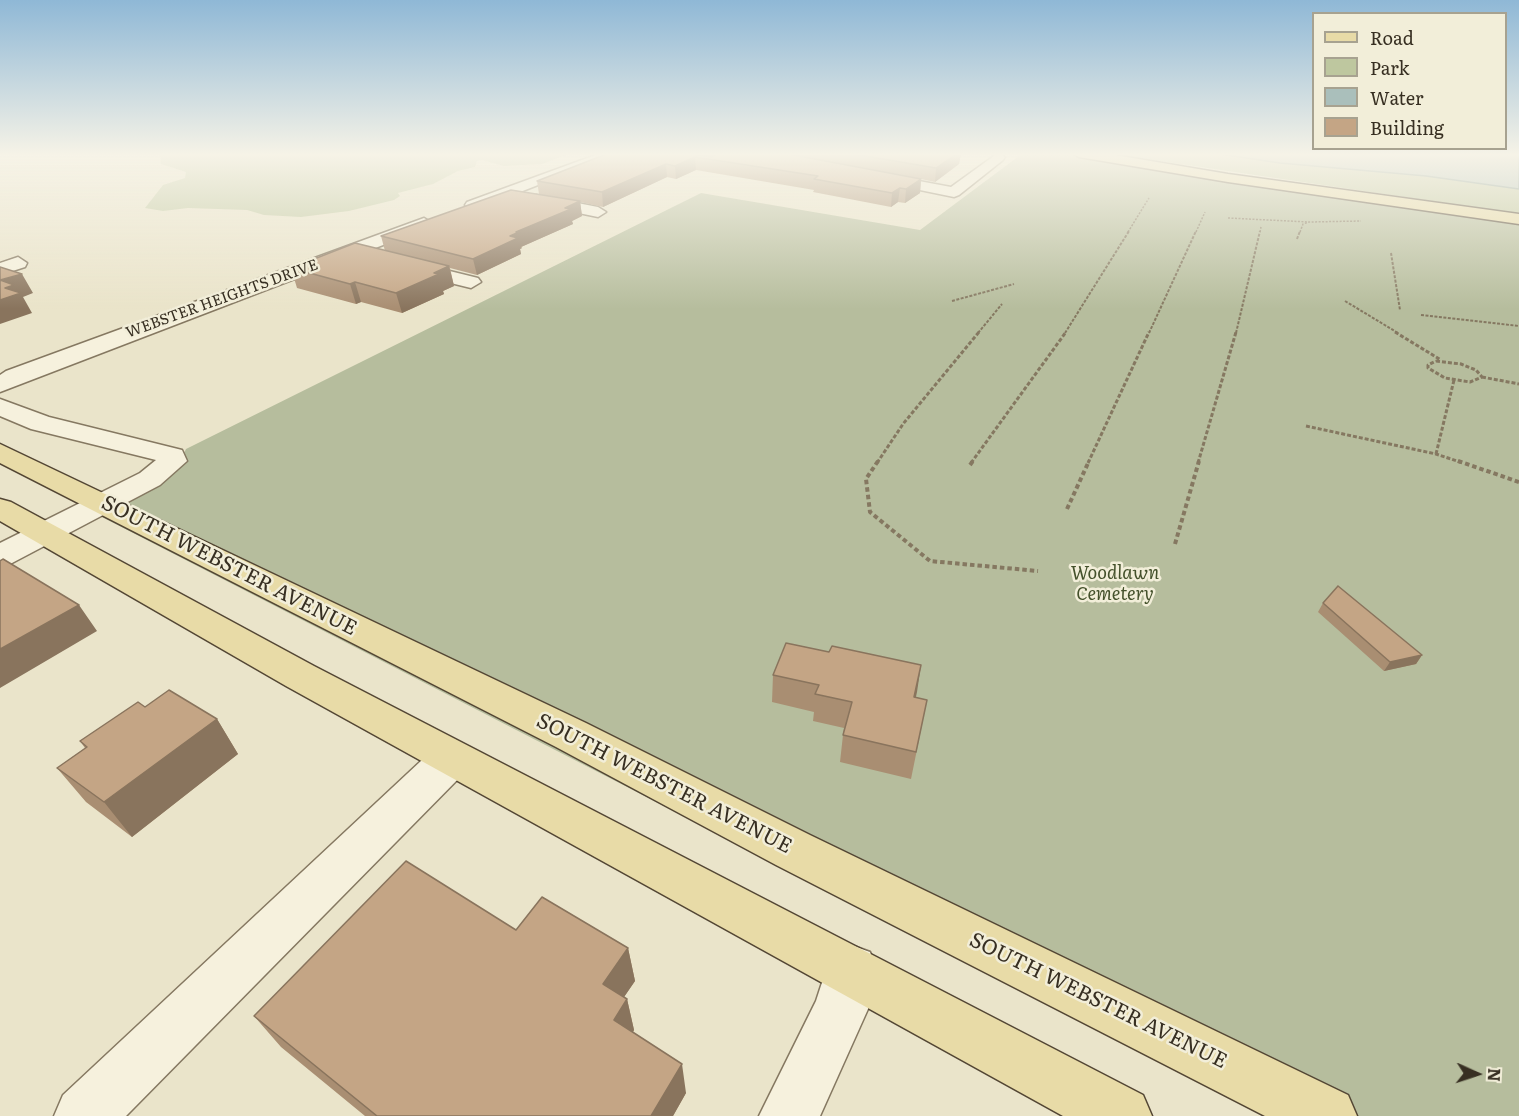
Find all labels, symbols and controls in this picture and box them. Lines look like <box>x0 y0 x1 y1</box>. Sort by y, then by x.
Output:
legend <box>1312 12 1507 150</box>
text: Road <box>1370 24 1414 51</box>
text: Park <box>1370 54 1409 81</box>
text: Water <box>1370 84 1423 111</box>
text: Building <box>1370 114 1444 141</box>
street label: WEBSTER HEIGHTS DRIVE <box>124 256 320 342</box>
street label: SOUTH WEBSTER AVENUE <box>97 490 361 642</box>
park label: Woodlawn Cemetery <box>1071 563 1159 606</box>
street label: SOUTH WEBSTER AVENUE <box>532 708 796 860</box>
street label: SOUTH WEBSTER AVENUE <box>965 928 1231 1074</box>
north arrow <box>1447 1044 1507 1104</box>
text: N <box>1483 1068 1507 1082</box>

